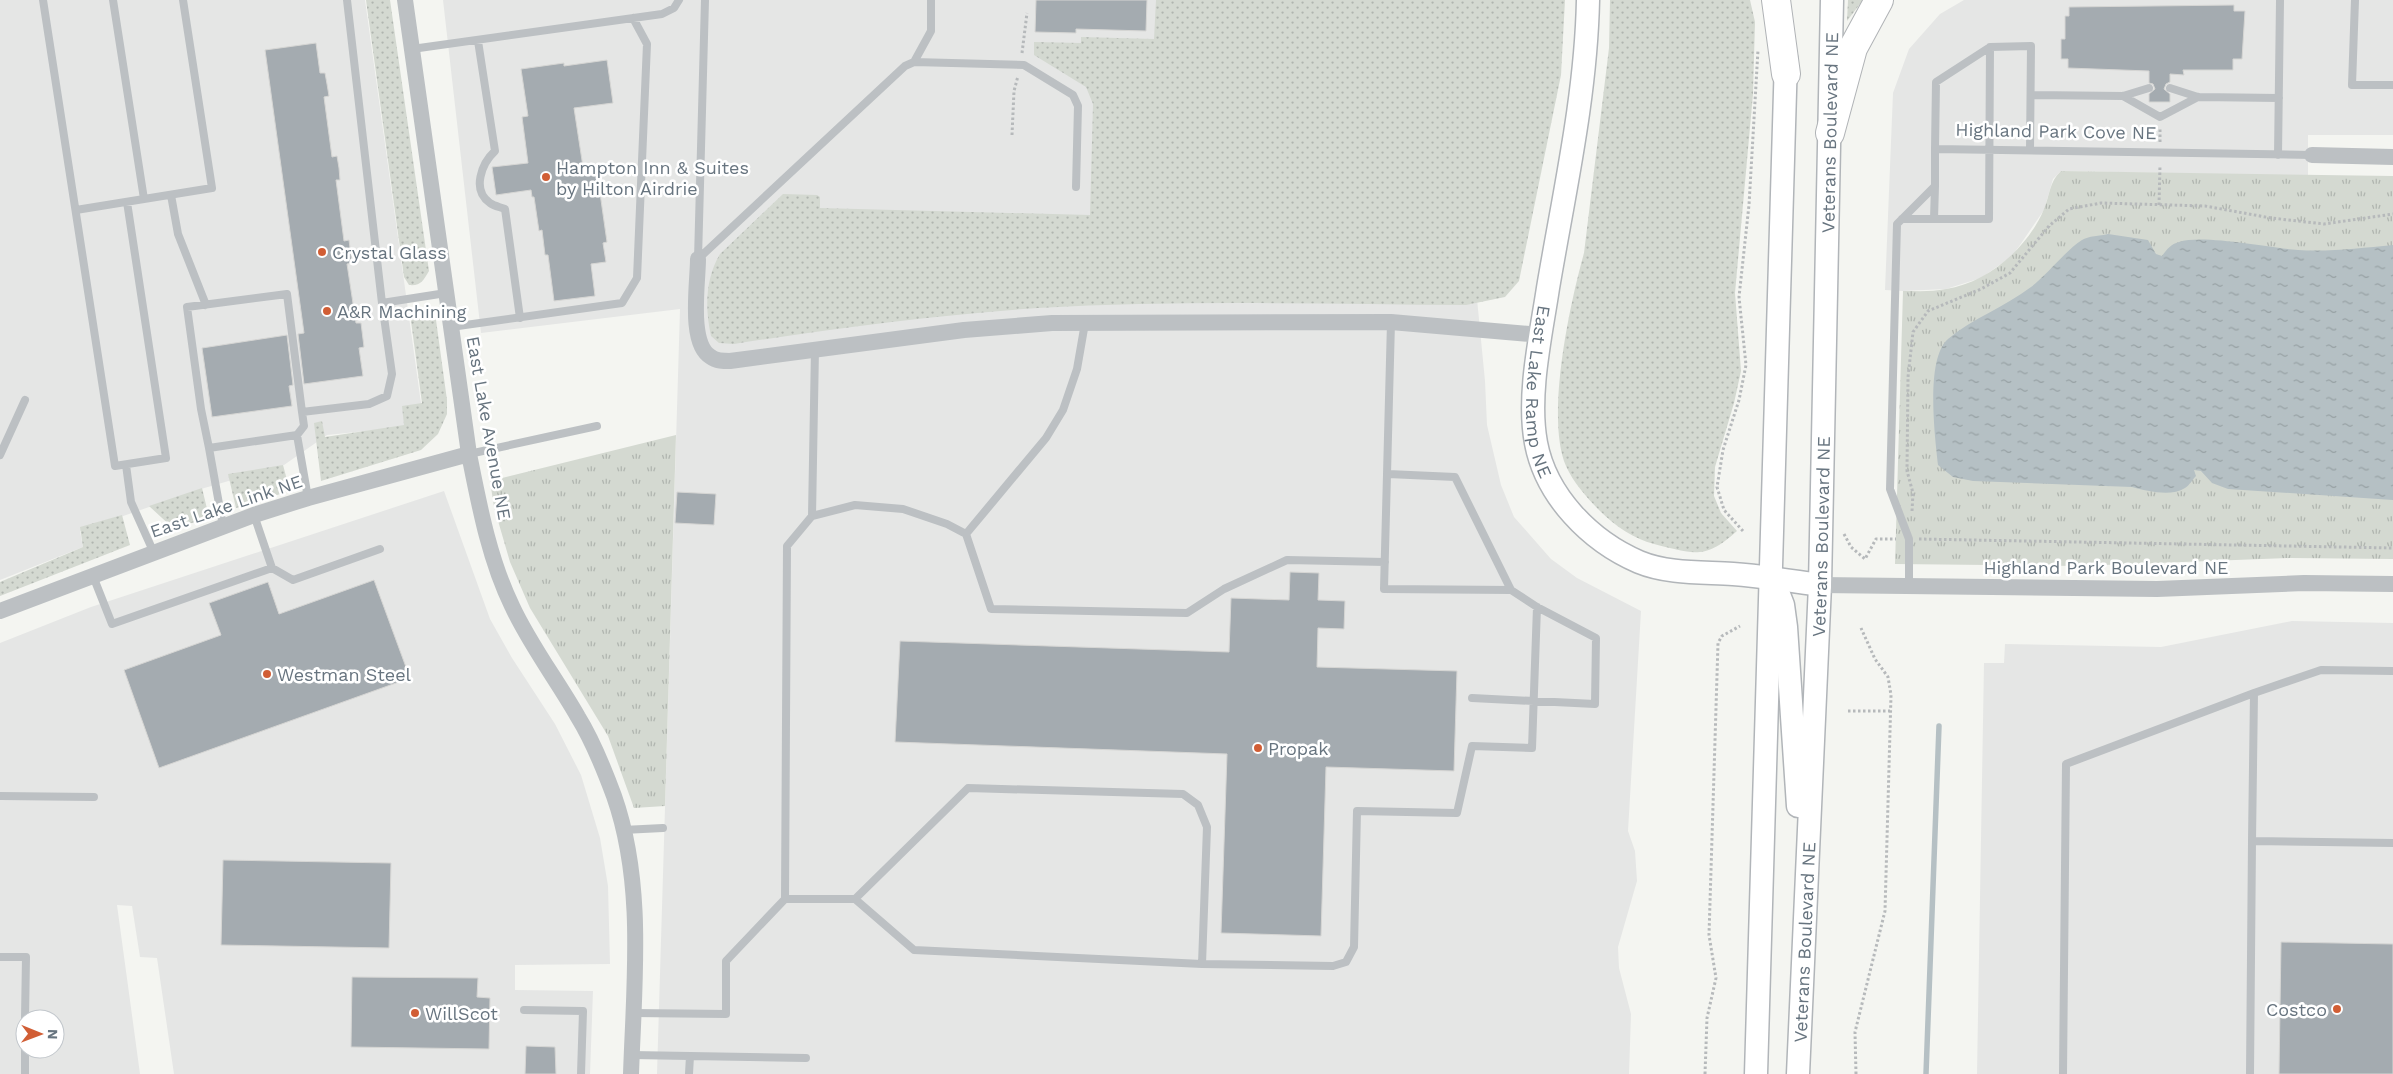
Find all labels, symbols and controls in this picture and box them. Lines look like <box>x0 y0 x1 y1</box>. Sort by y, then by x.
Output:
street label: Veterans Boulevard NE <box>1817 32 1842 233</box>
street label: Highland Park Cove NE <box>1955 119 2157 143</box>
place label: Hampton Inn & Suites by Hilton Airdrie <box>556 157 749 199</box>
marker: Hampton Inn & Suites by Hilton Airdrie <box>540 171 552 183</box>
place label: Crystal Glass <box>332 242 447 263</box>
marker: Crystal Glass <box>316 246 328 258</box>
place label: A&R Machining <box>337 301 467 322</box>
street label: East Lake Ramp NE <box>1523 304 1557 481</box>
marker: A&R Machining <box>321 305 333 317</box>
street label: East Lake Avenue NE <box>463 335 515 521</box>
street label: Veterans Boulevard NE <box>1807 436 1834 637</box>
street label: East Lake Link NE <box>147 470 305 542</box>
street label: Highland Park Boulevard NE <box>1983 557 2229 578</box>
place label: Westman Steel <box>277 664 412 685</box>
marker: Westman Steel <box>261 668 273 680</box>
place label: Propak <box>1268 738 1329 759</box>
marker: Propak <box>1252 742 1264 754</box>
street label: Veterans Boulevard NE <box>1789 841 1819 1043</box>
place label: Costco <box>2266 999 2327 1020</box>
place label: WillScot <box>425 1003 498 1024</box>
marker: Costco <box>2331 1003 2343 1015</box>
marker: WillScot <box>409 1007 421 1019</box>
north arrow <box>15 1009 65 1059</box>
text: N <box>45 1029 61 1040</box>

